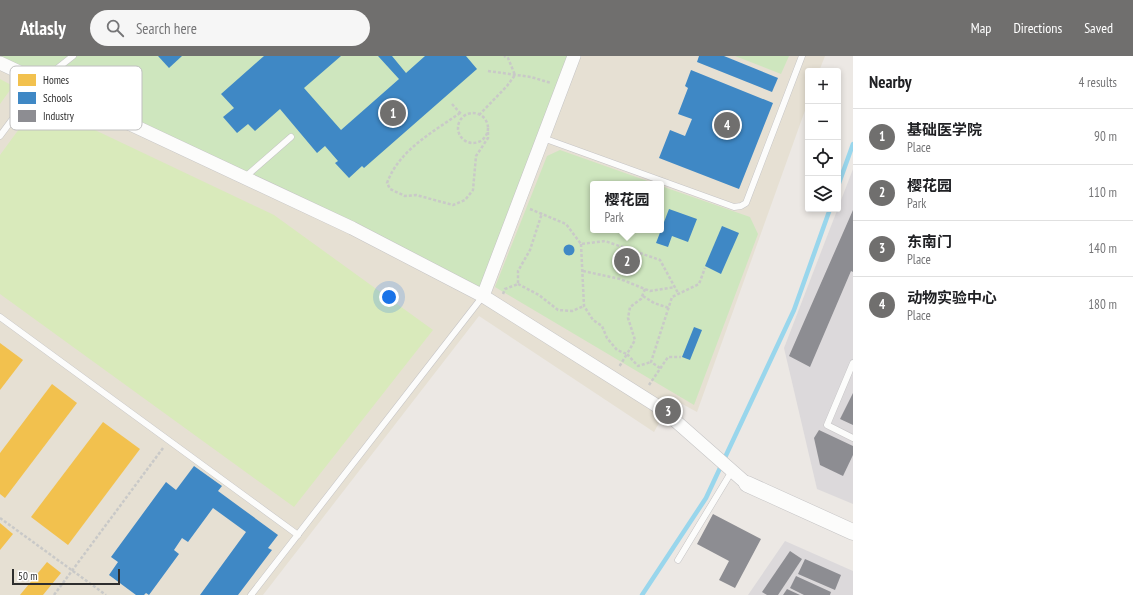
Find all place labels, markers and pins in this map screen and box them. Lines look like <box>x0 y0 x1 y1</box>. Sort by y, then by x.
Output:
pin: 1 <box>380 98 406 128</box>
pin: 4 <box>714 110 740 140</box>
pin: 2 <box>614 246 640 276</box>
pin: 3 <box>655 396 681 426</box>

